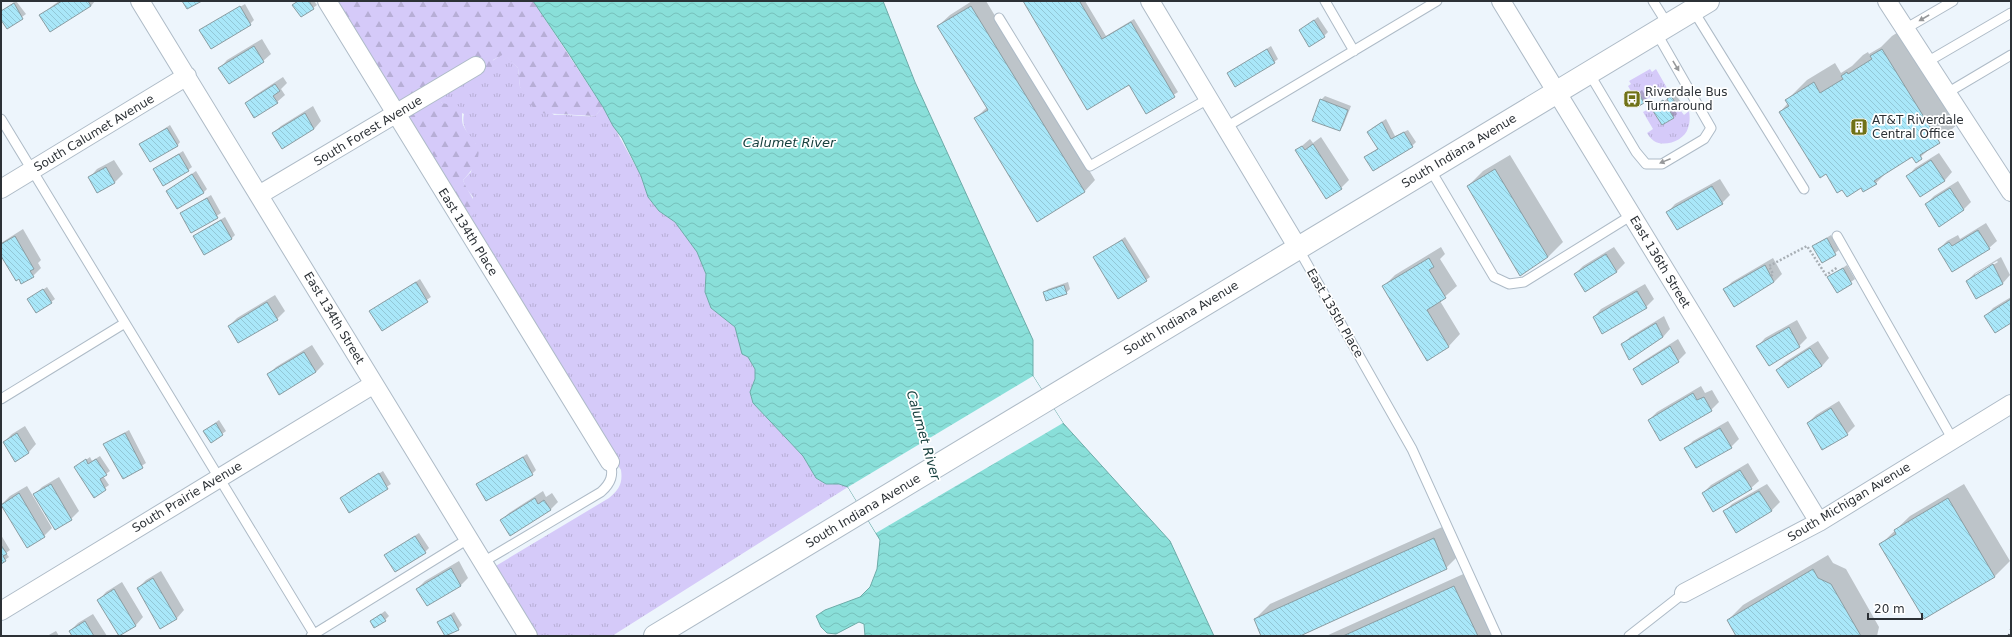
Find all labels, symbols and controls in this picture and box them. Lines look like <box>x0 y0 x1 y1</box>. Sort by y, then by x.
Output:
one-way arrow <box>1918 15 1930 22</box>
one-way arrow <box>1672 60 1679 72</box>
place label: Riverdale Bus Turnaround <box>1644 85 1727 113</box>
bus stop icon: Riverdale Bus Turnaround <box>1622 89 1642 109</box>
street label: South Calumet Avenue <box>31 92 157 174</box>
street label: South Forest Avenue <box>311 93 425 169</box>
street label: South Indiana Avenue <box>1399 111 1519 191</box>
place label: AT&T Riverdale Central Office <box>1872 113 1964 141</box>
building icon: AT&T Riverdale Central Office <box>1849 117 1869 137</box>
water label: Calumet River <box>743 135 837 150</box>
one-way arrow <box>1658 159 1670 165</box>
street label: East 134th Place <box>435 186 501 278</box>
street label: East 136th Street <box>1627 213 1693 311</box>
street label: East 135th Place <box>1304 266 1366 360</box>
street label: East 134th Street <box>301 269 367 367</box>
street label: South Indiana Avenue <box>1121 278 1241 358</box>
water label: Calumet River <box>904 389 944 483</box>
street label: South Prairie Avenue <box>130 459 244 535</box>
street label: South Michigan Avenue <box>1785 460 1913 544</box>
street label: South Indiana Avenue <box>803 471 923 551</box>
scale bar <box>1868 595 1922 621</box>
text: 20 m <box>1874 602 1905 616</box>

